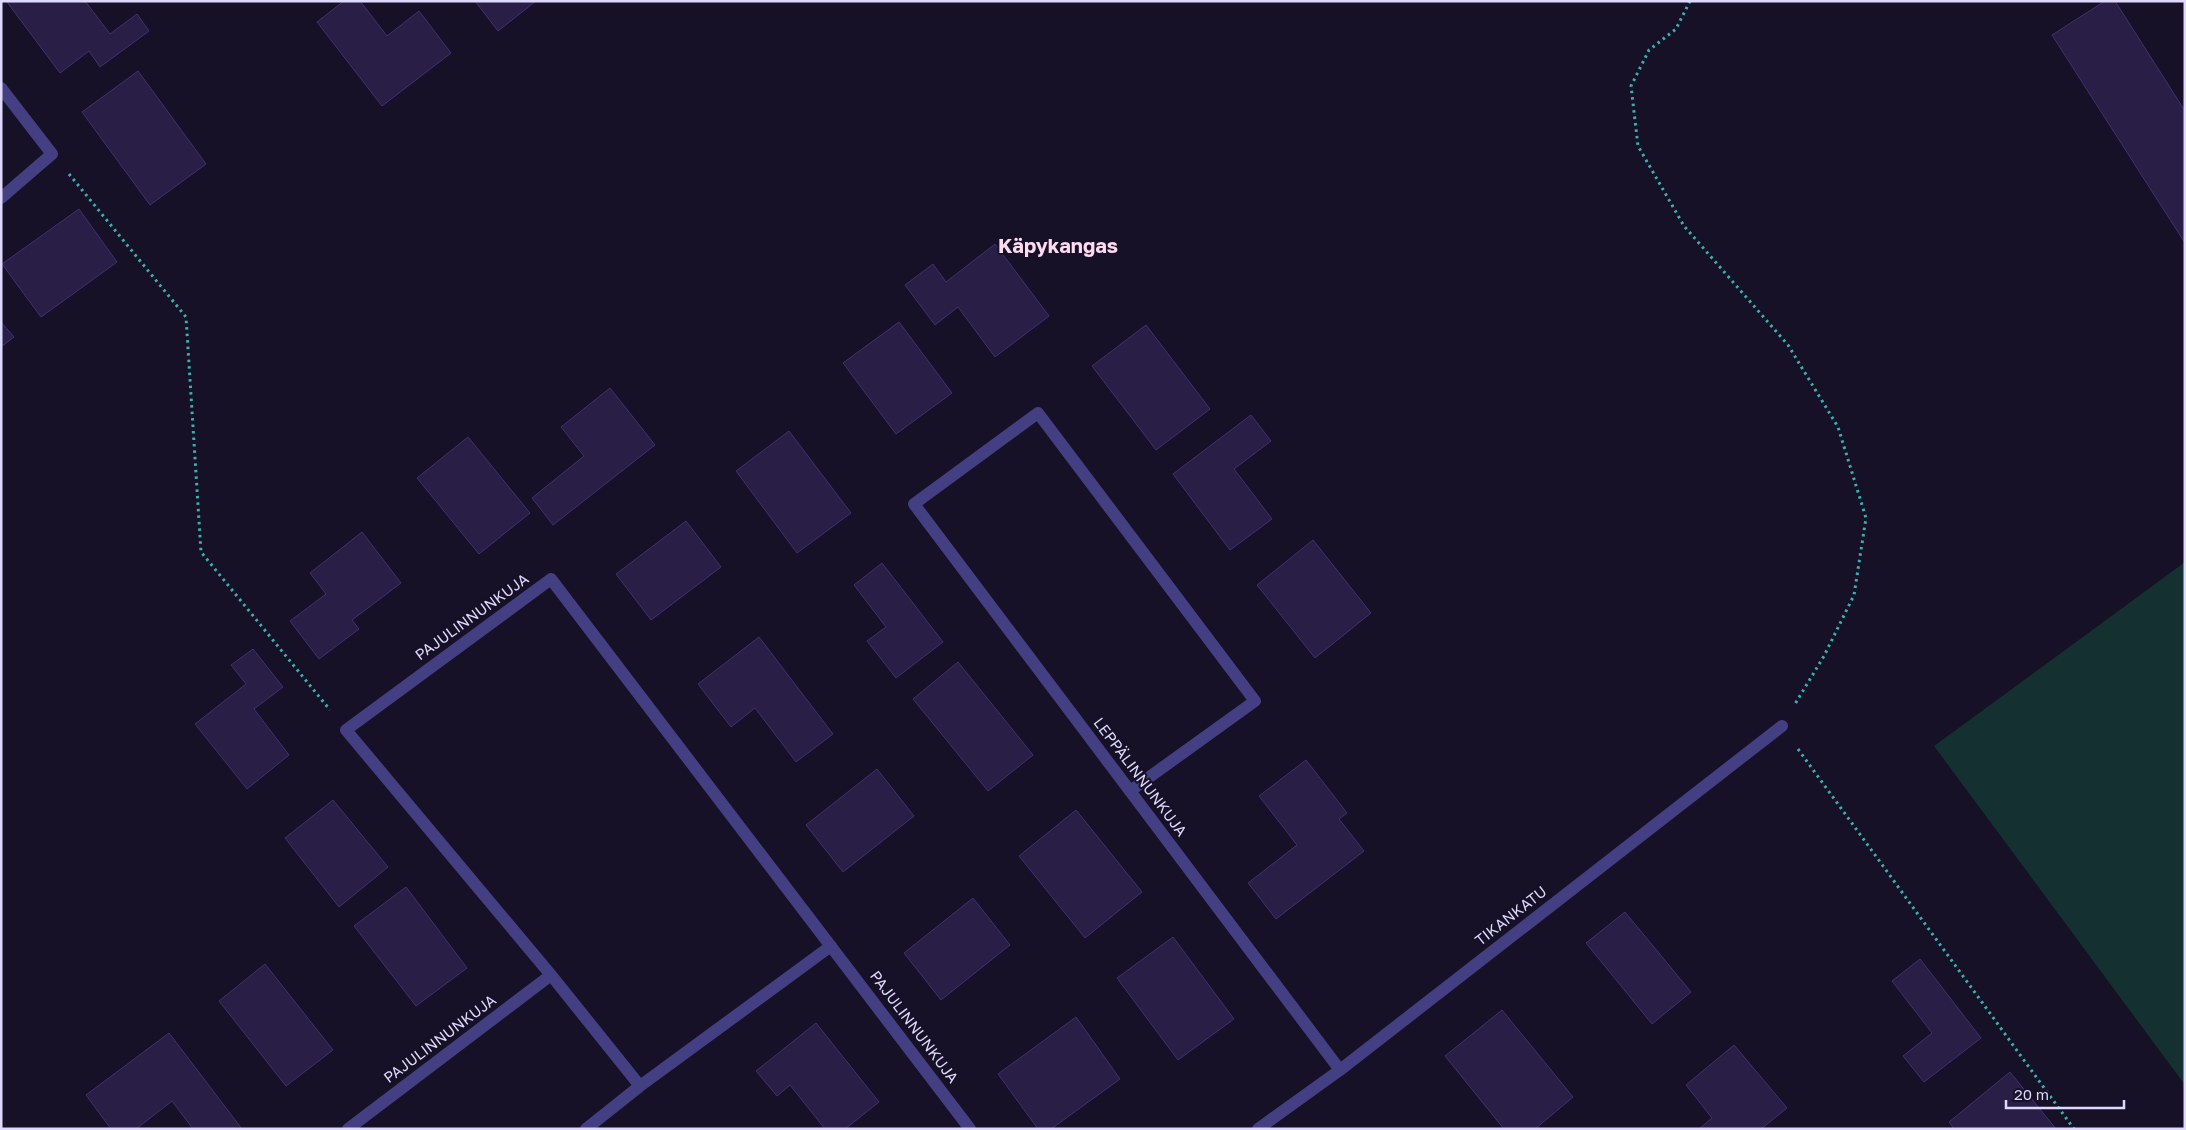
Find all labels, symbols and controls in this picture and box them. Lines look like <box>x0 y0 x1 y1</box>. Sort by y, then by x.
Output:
district label: Käpykangas <box>998 233 1118 257</box>
street label: PAJULINNUNKUJA <box>411 569 532 663</box>
street label: LEPPÄLINNUNKUJA <box>1090 714 1191 839</box>
street label: TIKANKATU <box>1471 882 1550 949</box>
street label: PAJULINNUNKUJA <box>867 967 963 1086</box>
street label: PAJULINNUNKUJA <box>380 990 499 1086</box>
scale bar <box>2006 1078 2124 1110</box>
text: 20 m <box>2014 1085 2049 1103</box>

